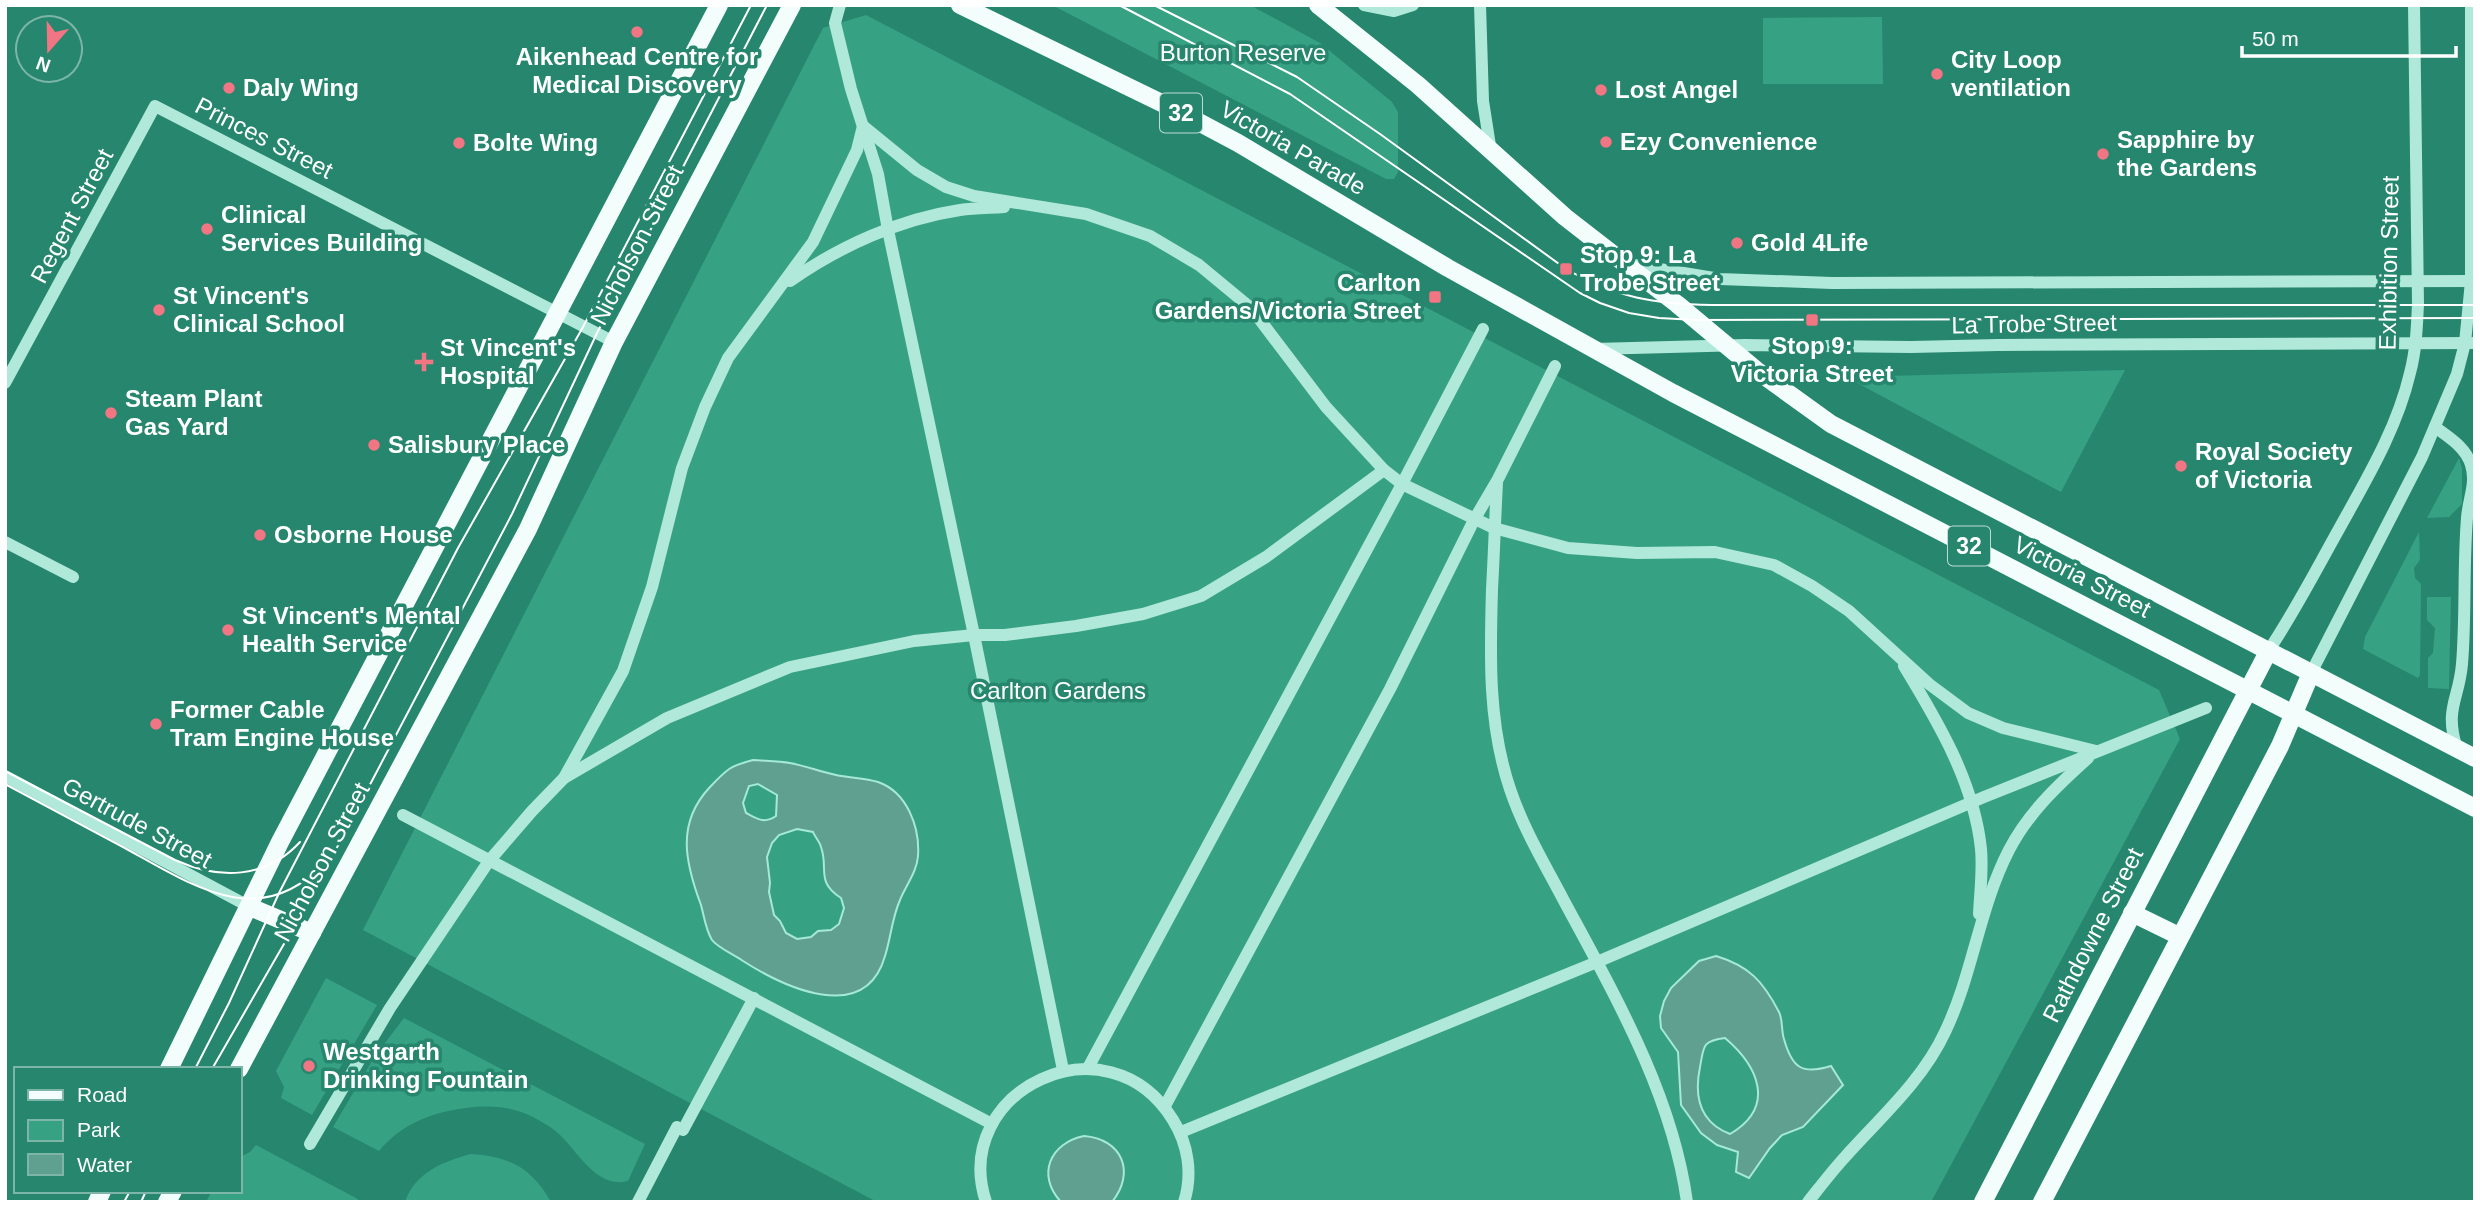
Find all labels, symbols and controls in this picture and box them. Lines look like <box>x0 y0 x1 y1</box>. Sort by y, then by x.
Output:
north arrow <box>14 14 84 84</box>
scale bar <box>2242 14 2456 58</box>
marker: Aikenhead Centre for Medical Discovery <box>629 24 645 40</box>
text: 50 m <box>2252 27 2299 50</box>
park label: Burton Reserve <box>1160 39 1326 66</box>
place label: Aikenhead Centre for Medical Discovery <box>516 43 758 98</box>
place label: City Loop ventilation <box>1951 46 2071 101</box>
text: N <box>33 52 53 77</box>
marker: City Loop ventilation <box>1929 66 1945 82</box>
place label: Daly Wing <box>243 74 359 101</box>
place label: Lost Angel <box>1615 76 1738 103</box>
marker: Daly Wing <box>221 80 237 96</box>
marker: Lost Angel <box>1593 82 1609 98</box>
street label: Princes Street <box>191 91 338 184</box>
road number: 32 <box>1160 94 1202 132</box>
street label: Victoria Parade <box>1216 95 1371 200</box>
place label: Sapphire by the Gardens <box>2117 126 2257 181</box>
place label: Ezy Convenience <box>1620 128 1817 155</box>
place label: Bolte Wing <box>473 129 598 156</box>
marker: Ezy Convenience <box>1598 134 1614 150</box>
marker: Bolte Wing <box>451 135 467 151</box>
street label: Regent Street <box>25 144 118 287</box>
marker: Sapphire by the Gardens <box>2095 146 2111 162</box>
street label: Nicholson Street <box>585 160 689 329</box>
street label: Exhibition Street <box>2373 175 2404 351</box>
place label: Clinical Services Building <box>221 201 422 256</box>
marker: Clinical Services Building <box>199 221 215 237</box>
place label: Gold 4Life <box>1751 229 1868 256</box>
marker: Gold 4Life <box>1729 235 1745 251</box>
place label: Stop 9: La Trobe Street <box>1580 241 1720 296</box>
marker: Stop 9: La Trobe Street <box>1558 261 1574 277</box>
place label: Carlton Gardens/Victoria Street <box>1155 269 1421 324</box>
place label: St Vincent's Clinical School <box>173 282 345 337</box>
marker: Carlton Gardens/Victoria Street <box>1427 289 1443 305</box>
marker: St Vincent's Clinical School <box>151 302 167 318</box>
street label: La Trobe Street <box>1951 309 2117 338</box>
marker: Stop 9: Victoria Street <box>1804 312 1820 328</box>
place label: Stop 9: Victoria Street <box>1731 332 1893 387</box>
place label: St Vincent's Hospital <box>440 334 576 389</box>
marker: St Vincent's Hospital <box>414 352 434 372</box>
place label: Steam Plant Gas Yard <box>125 385 262 440</box>
marker: Steam Plant Gas Yard <box>103 405 119 421</box>
place label: Salisbury Place <box>388 431 565 458</box>
marker: Salisbury Place <box>366 437 382 453</box>
place label: Royal Society of Victoria <box>2195 438 2353 493</box>
marker: Royal Society of Victoria <box>2173 458 2189 474</box>
place label: Osborne House <box>274 521 453 548</box>
road number: 32 <box>1948 526 1990 566</box>
marker: Osborne House <box>252 527 268 543</box>
street label: Victoria Street <box>2009 530 2156 623</box>
place label: St Vincent's Mental Health Service <box>242 602 461 657</box>
marker: St Vincent's Mental Health Service <box>220 622 236 638</box>
park label: Carlton Gardens <box>970 677 1146 704</box>
place label: Former Cable Tram Engine House <box>170 696 394 751</box>
marker: Former Cable Tram Engine House <box>148 716 164 732</box>
street label: Gertrude Street <box>58 772 217 873</box>
street label: Nicholson Street <box>268 777 375 946</box>
street label: Rathdowne Street <box>2037 843 2148 1026</box>
place label: Westgarth Drinking Fountain <box>323 1038 528 1093</box>
marker: Westgarth Drinking Fountain <box>301 1058 317 1074</box>
legend <box>14 1067 242 1193</box>
text: Road <box>77 1083 127 1106</box>
text: Park <box>77 1118 121 1141</box>
text: Water <box>77 1153 132 1176</box>

